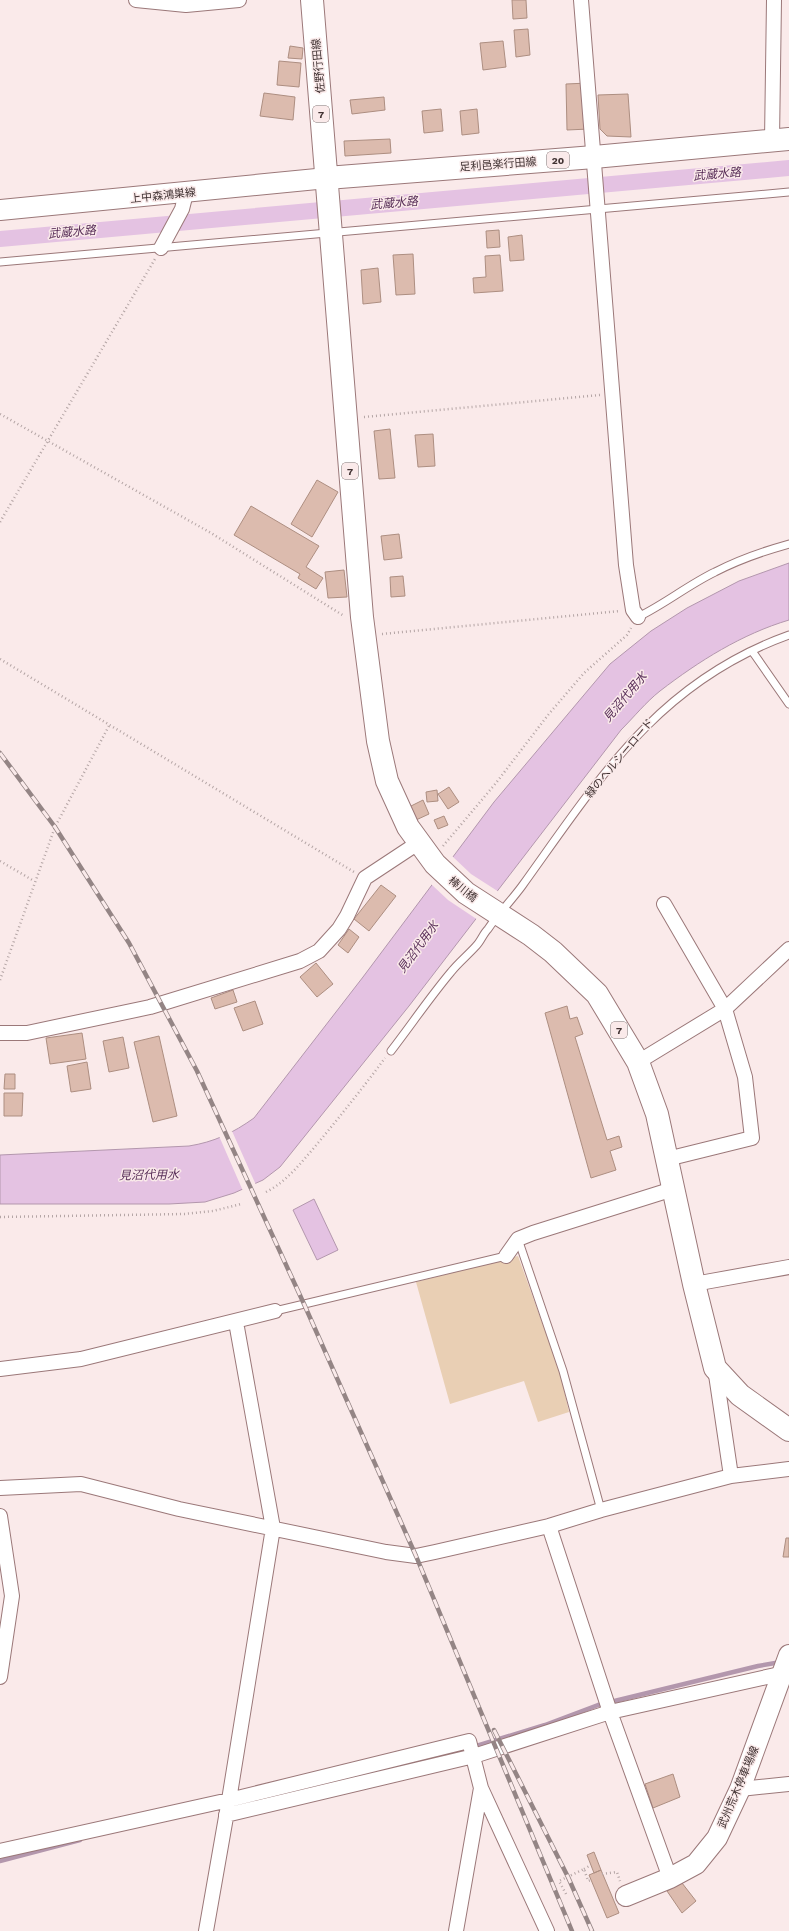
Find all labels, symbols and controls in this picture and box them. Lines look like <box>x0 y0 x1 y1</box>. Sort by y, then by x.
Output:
street label: 佐野行田線 <box>310 38 327 94</box>
road number: 7 <box>313 106 329 122</box>
road number: 20 <box>547 152 569 168</box>
street label: 足利邑楽行田線 <box>459 155 537 174</box>
water label: 武蔵水路 <box>692 165 743 183</box>
street label: 上中森鴻巣線 <box>130 186 197 205</box>
water label: 武蔵水路 <box>369 194 420 212</box>
water label: 武蔵水路 <box>47 223 98 241</box>
road number: 7 <box>342 463 358 479</box>
water label: 見沼代用水 <box>600 668 651 724</box>
street label: 緑のヘルシーロード <box>583 716 656 800</box>
street label: 棒川橋 <box>446 874 480 905</box>
water label: 見沼代用水 <box>395 917 442 975</box>
road number: 7 <box>611 1022 627 1038</box>
water label: 見沼代用水 <box>119 1167 181 1183</box>
street label: 武州荒木停車場線 <box>715 1744 762 1830</box>

